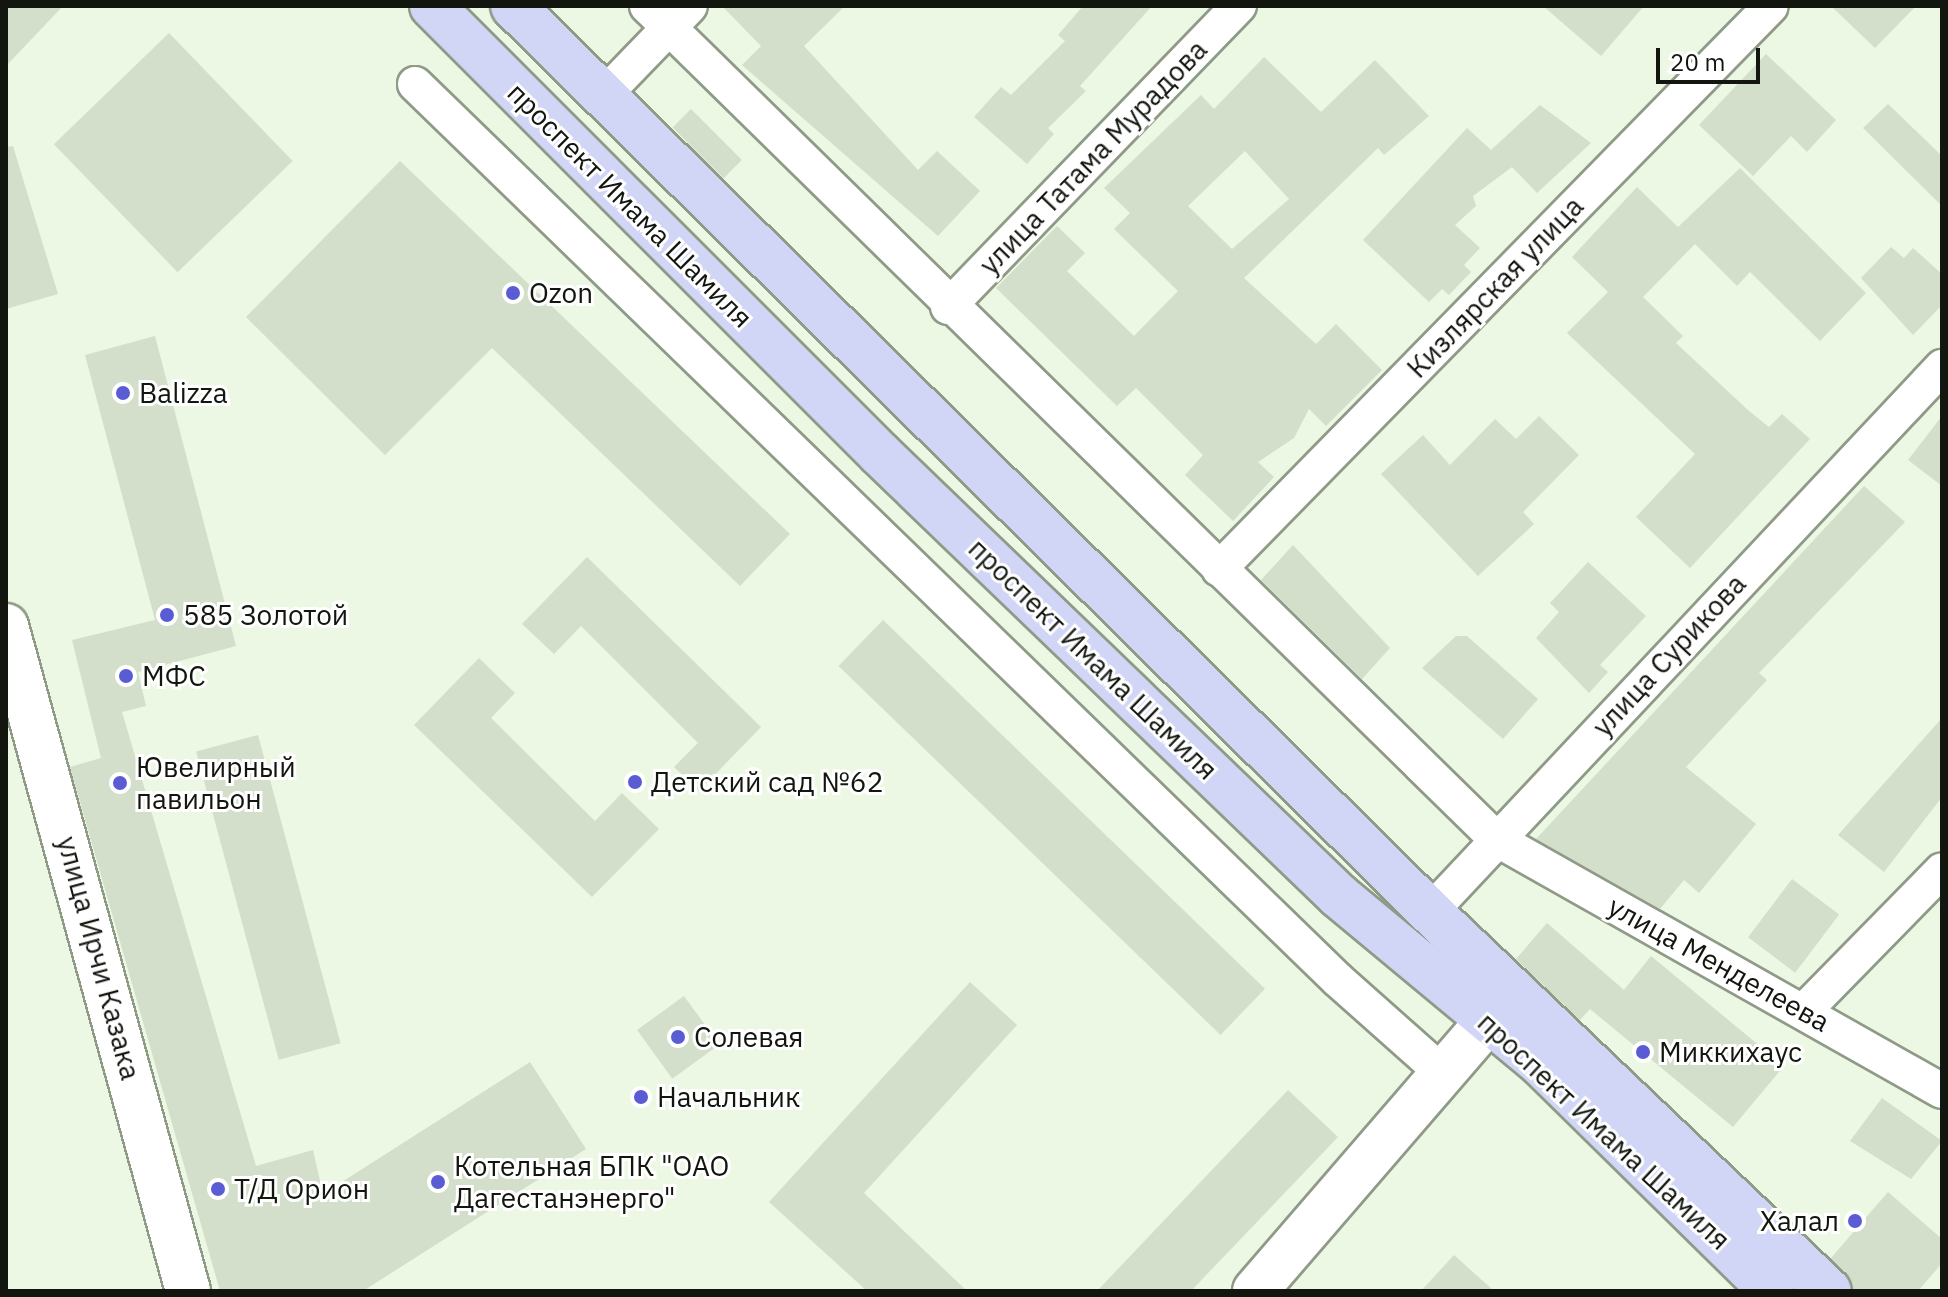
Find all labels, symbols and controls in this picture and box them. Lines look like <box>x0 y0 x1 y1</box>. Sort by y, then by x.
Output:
scale bar <box>1660 32 1764 82</box>
street label: улица Татама Мурадова <box>972 33 1214 281</box>
text: 20 m <box>1670 46 1725 78</box>
street label: проспект Имама Шамиля <box>501 76 759 334</box>
street label: Кизлярская улица <box>1400 189 1590 385</box>
place label: Ozon <box>529 276 593 310</box>
marker: Ozon <box>504 284 522 302</box>
place label: Balizza <box>139 376 228 410</box>
marker: Balizza <box>114 384 132 402</box>
street label: проспект Имама Шамиля <box>962 531 1224 787</box>
street label: улица Сурикова <box>1585 567 1753 743</box>
place label: 585 Золотой <box>183 598 348 632</box>
marker: 585 Золотой <box>158 606 176 624</box>
place label: МФС <box>142 659 206 693</box>
marker: МФС <box>117 667 135 685</box>
place label: Ювелирный павильон <box>136 750 296 816</box>
place label: Детский сад №62 <box>651 765 883 799</box>
marker: Детский сад №62 <box>626 773 644 791</box>
marker: Ювелирный павильон <box>111 774 129 792</box>
street label: улица Ирчи Казака <box>50 833 148 1083</box>
street label: улица Менделеева <box>1602 889 1836 1039</box>
street label: проспект Имама Шамиля <box>1471 1005 1737 1257</box>
place label: Солевая <box>694 1020 804 1054</box>
marker: Солевая <box>669 1028 687 1046</box>
place label: Миккихаус <box>1659 1035 1802 1069</box>
marker: Миккихаус <box>1634 1043 1652 1061</box>
place label: Начальник <box>657 1080 800 1114</box>
marker: Начальник <box>632 1088 650 1106</box>
place label: Котельная БПК "ОАО Дагестанэнерго" <box>454 1149 729 1215</box>
place label: Т/Д Орион <box>234 1172 369 1206</box>
marker: Котельная БПК "ОАО Дагестанэнерго" <box>429 1173 447 1191</box>
marker: Т/Д Орион <box>209 1180 227 1198</box>
place label: Халал <box>1760 1204 1839 1238</box>
marker: Халал <box>1846 1212 1864 1230</box>

